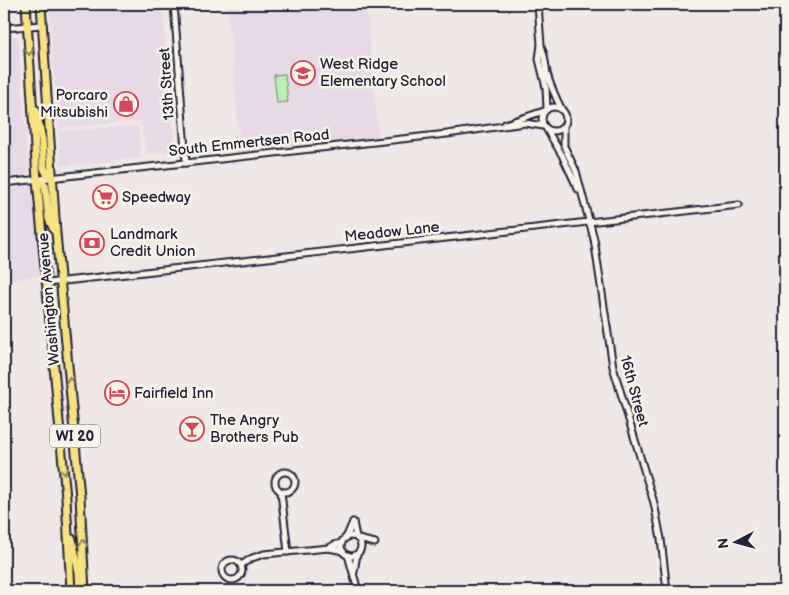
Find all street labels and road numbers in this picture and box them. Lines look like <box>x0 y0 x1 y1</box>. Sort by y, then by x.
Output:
street label: 13th Street <box>155 47 179 121</box>
street label: South Emmertsen Road <box>168 125 330 161</box>
street label: Meadow Lane <box>344 218 441 246</box>
street label: Washington Avenue <box>34 232 64 366</box>
street label: 16th Street <box>615 353 653 429</box>
road number: WI 20 <box>50 424 100 448</box>

